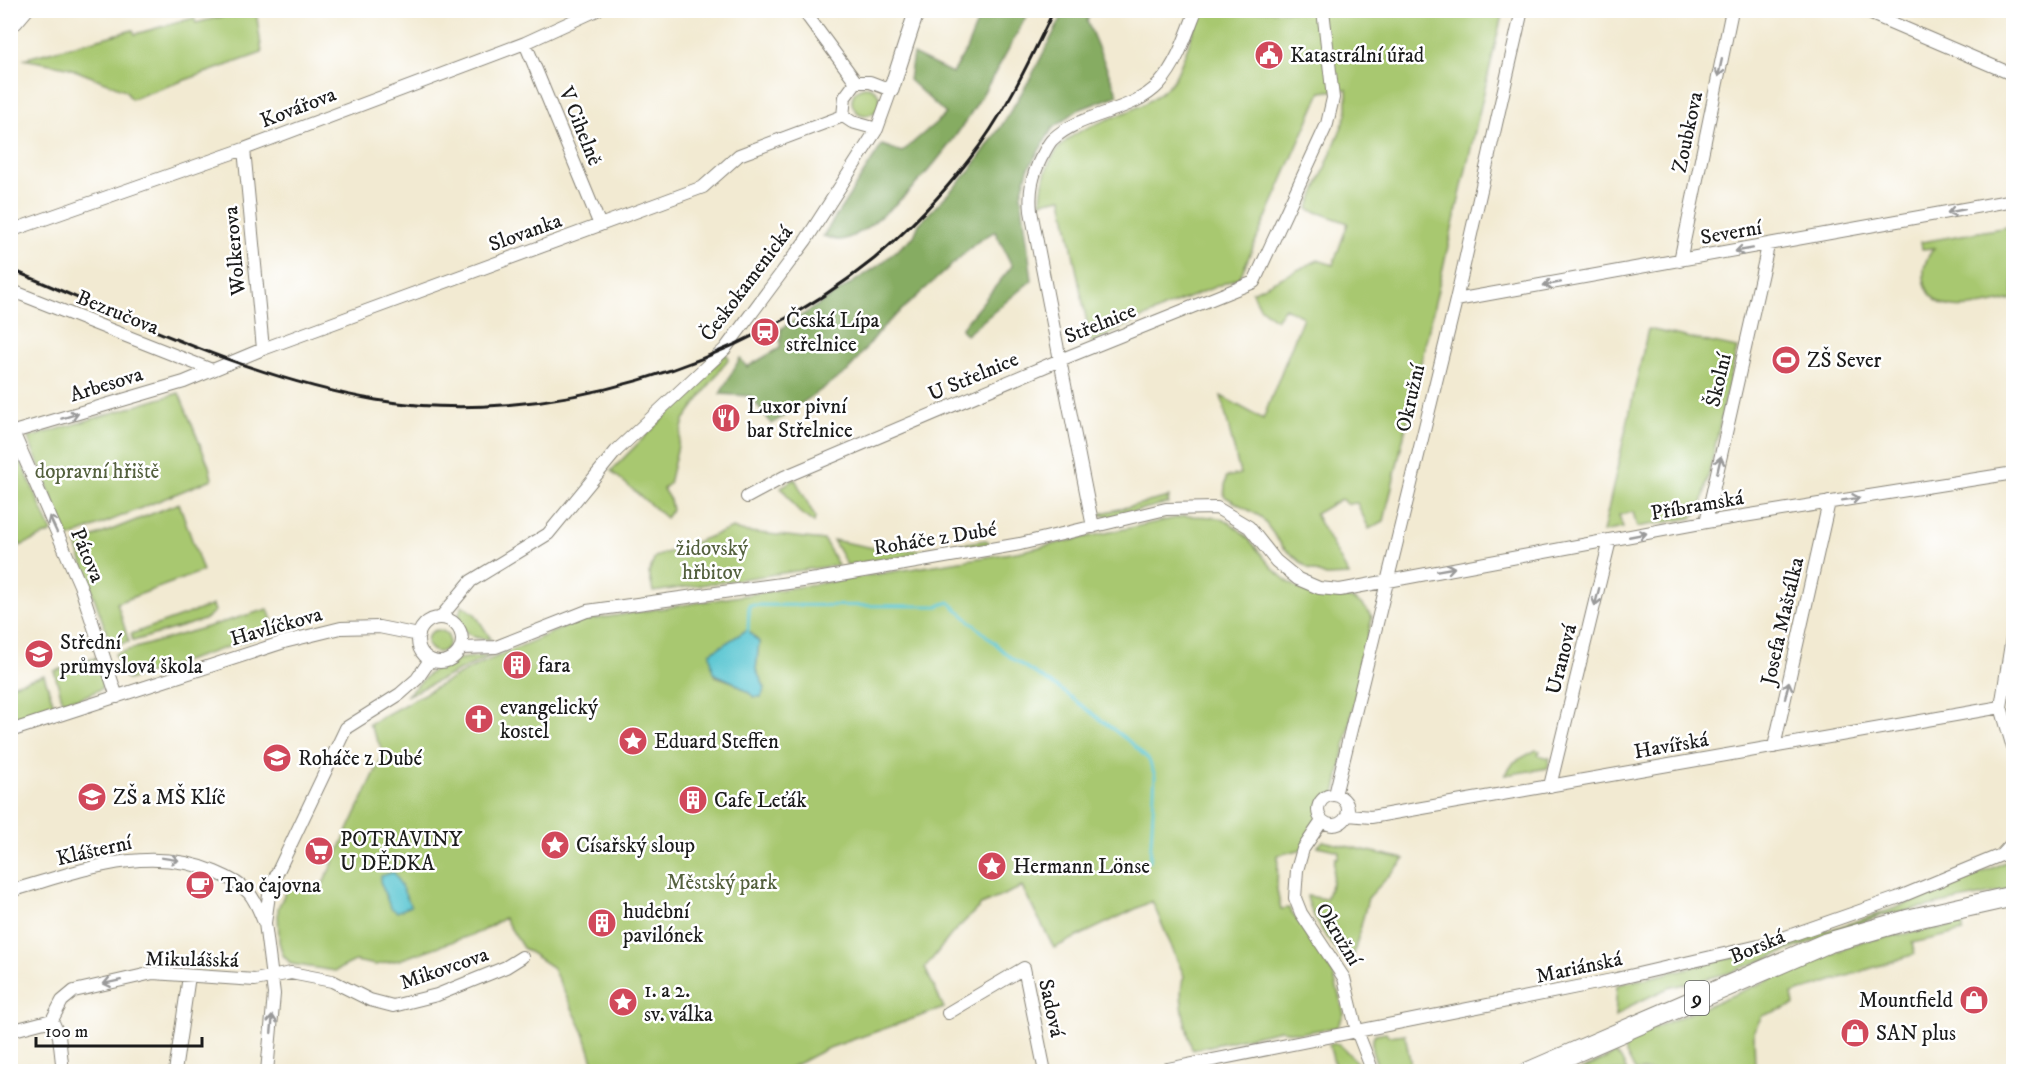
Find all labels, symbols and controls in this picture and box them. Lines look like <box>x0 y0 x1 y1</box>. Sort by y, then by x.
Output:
public building icon: Katastrální úřad <box>1253 39 1285 71</box>
place label: Katastrální úřad <box>1290 43 1425 69</box>
one-way arrow <box>1714 57 1725 77</box>
street label: Kovářova <box>257 82 340 134</box>
street label: V Cihelně <box>552 82 608 170</box>
street label: Zoubkova <box>1667 89 1709 175</box>
street label: Wolkerova <box>218 205 252 298</box>
one-way arrow <box>1947 205 1966 216</box>
street label: Slovanka <box>485 208 566 258</box>
street label: Severní <box>1698 215 1765 251</box>
street label: Českokamenická <box>693 219 799 347</box>
one-way arrow <box>1734 245 1754 256</box>
one-way arrow <box>1542 278 1562 289</box>
street label: Bezručova <box>73 285 163 341</box>
street label: Střelnice <box>1061 298 1140 350</box>
place label: Česká Lípa střelnice <box>786 306 880 358</box>
station icon: Česká Lípa střelnice <box>749 316 781 348</box>
sports icon: ZŠ Sever <box>1770 344 1802 376</box>
street label: U Střelnice <box>924 346 1023 408</box>
place label: ZŠ Sever <box>1807 346 1882 374</box>
street label: Školní <box>1698 349 1738 409</box>
street label: Okružní <box>1391 360 1432 435</box>
street label: Arbesova <box>67 362 146 408</box>
place label: Luxor pivní bar Střelnice <box>747 394 853 444</box>
restaurant icon: Luxor pivní bar Střelnice <box>710 402 742 434</box>
one-way arrow <box>60 410 79 421</box>
one-way arrow <box>1713 456 1725 475</box>
park label: dopravní hřiště <box>35 459 160 485</box>
street label: Příbramská <box>1649 485 1746 527</box>
one-way arrow <box>1841 493 1860 504</box>
one-way arrow <box>47 516 59 534</box>
street label: Roháče z Dubé <box>872 516 999 562</box>
street label: Pátova <box>64 524 110 586</box>
one-way arrow <box>1628 529 1647 540</box>
park label: židovský hřbitov <box>676 536 749 586</box>
street label: Josefa Maštálka <box>1755 555 1810 690</box>
one-way arrow <box>1436 563 1455 574</box>
one-way arrow <box>1590 587 1602 606</box>
street label: Havlíčkova <box>227 601 325 653</box>
street label: Uranová <box>1541 621 1583 697</box>
place label: Střední průmyslová škola <box>59 630 203 680</box>
school or university icon: Střední průmyslová škola <box>23 638 55 670</box>
building icon: fara <box>501 649 533 681</box>
place label: fara <box>538 653 570 679</box>
one-way arrow <box>1781 681 1793 700</box>
place label: evangelický kostel <box>500 695 599 745</box>
church icon: evangelický kostel <box>463 703 495 735</box>
place icon: Eduard Steffen <box>617 725 649 757</box>
street label: Havířská <box>1632 727 1711 765</box>
place label: Eduard Steffen <box>654 729 779 755</box>
school or university icon: Roháče z Dubé <box>261 742 293 774</box>
place label: Roháče z Dubé <box>298 746 422 772</box>
school or university icon: ZŠ a MŠ Klíč <box>76 781 108 813</box>
place label: ZŠ a MŠ Klíč <box>113 783 226 811</box>
building icon: Cafe Leťák <box>677 784 709 816</box>
place label: Cafe Leťák <box>714 788 807 814</box>
place label: POTRAVINY U DĚDKA <box>340 827 463 877</box>
street label: Klášterní <box>54 829 136 872</box>
place icon: Císařský sloup <box>539 829 571 861</box>
place label: Císařský sloup <box>576 833 695 859</box>
supermarket icon: POTRAVINY U DĚDKA <box>303 835 335 867</box>
place icon: Hermann Lönse <box>976 850 1008 882</box>
one-way arrow <box>159 854 179 865</box>
place label: Hermann Lönse <box>1013 854 1150 880</box>
cafe icon: Tao čajovna <box>184 869 216 901</box>
park label: Městský park <box>667 870 778 896</box>
place label: Tao čajovna <box>221 873 321 899</box>
street label: Okružní <box>1309 898 1368 972</box>
place label: hudební pavilónek <box>622 899 704 949</box>
building icon: hudební pavilónek <box>586 907 618 939</box>
street label: Borská <box>1726 924 1789 970</box>
street label: Mikovcova <box>397 942 492 996</box>
street label: Mikulášská <box>145 946 239 974</box>
street label: Mariánská <box>1534 946 1625 990</box>
one-way arrow <box>103 977 122 989</box>
street label: Sadová <box>1032 977 1070 1040</box>
place label: 1. a 2. sv. válka <box>644 978 713 1028</box>
road number: 9 <box>1685 981 1709 1015</box>
shop icon: Mountfield <box>1958 984 1990 1016</box>
place icon: 1. a 2. sv. válka <box>607 986 639 1018</box>
place label: Mountfield <box>1859 988 1954 1014</box>
scale bar <box>36 1010 202 1048</box>
one-way arrow <box>267 1015 278 1035</box>
shop icon: SAN plus <box>1839 1017 1871 1049</box>
text: 100 m <box>45 1021 88 1043</box>
place label: SAN plus <box>1876 1021 1956 1047</box>

